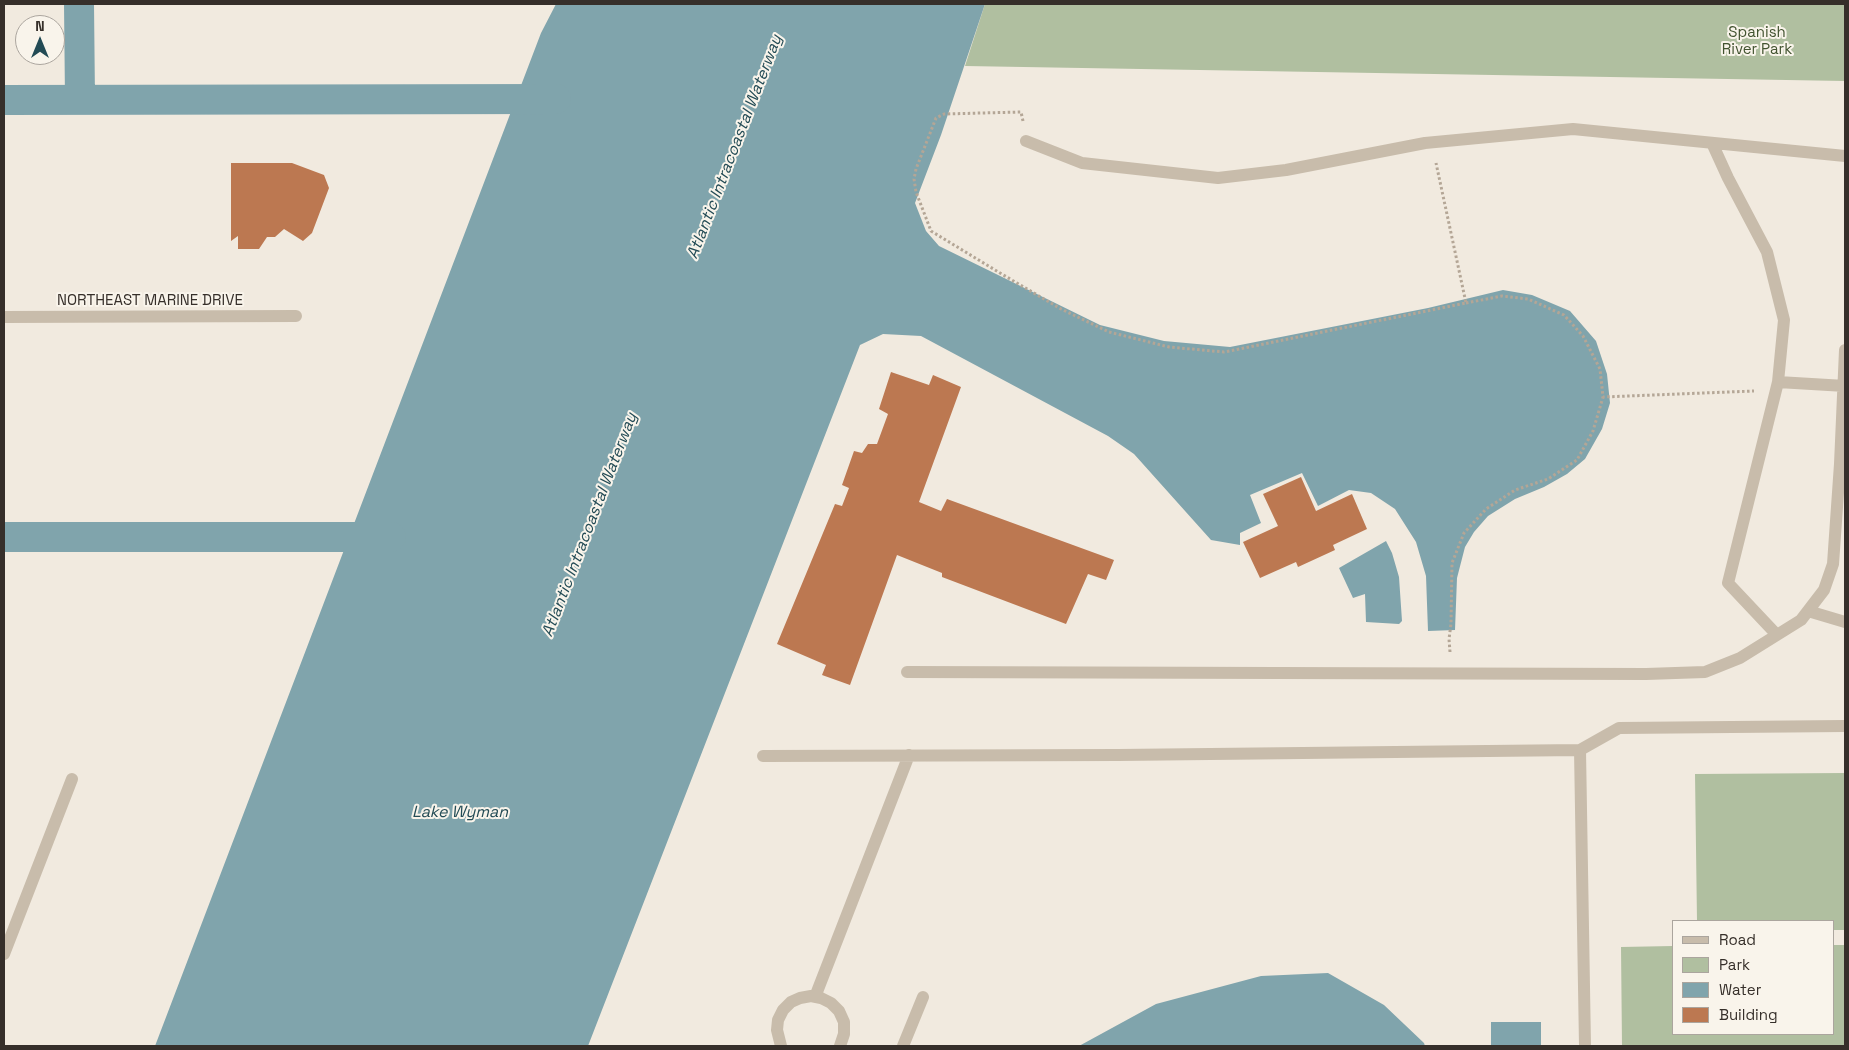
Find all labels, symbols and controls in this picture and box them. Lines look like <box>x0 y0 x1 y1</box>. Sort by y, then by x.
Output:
north arrow <box>15 15 65 65</box>
text: N <box>35 17 45 35</box>
park label: Spanish River Park <box>1722 24 1792 59</box>
water label: Atlantic Intracoastal Waterway <box>683 32 787 262</box>
street label: NORTHEAST MARINE DRIVE <box>57 292 243 310</box>
water label: Atlantic Intracoastal Waterway <box>538 410 642 640</box>
water label: Lake Wyman <box>412 803 508 823</box>
legend <box>1672 920 1834 1035</box>
text: Road <box>1719 930 1756 949</box>
text: Park <box>1719 955 1750 974</box>
text: Water <box>1719 980 1761 999</box>
text: Building <box>1719 1005 1778 1024</box>

